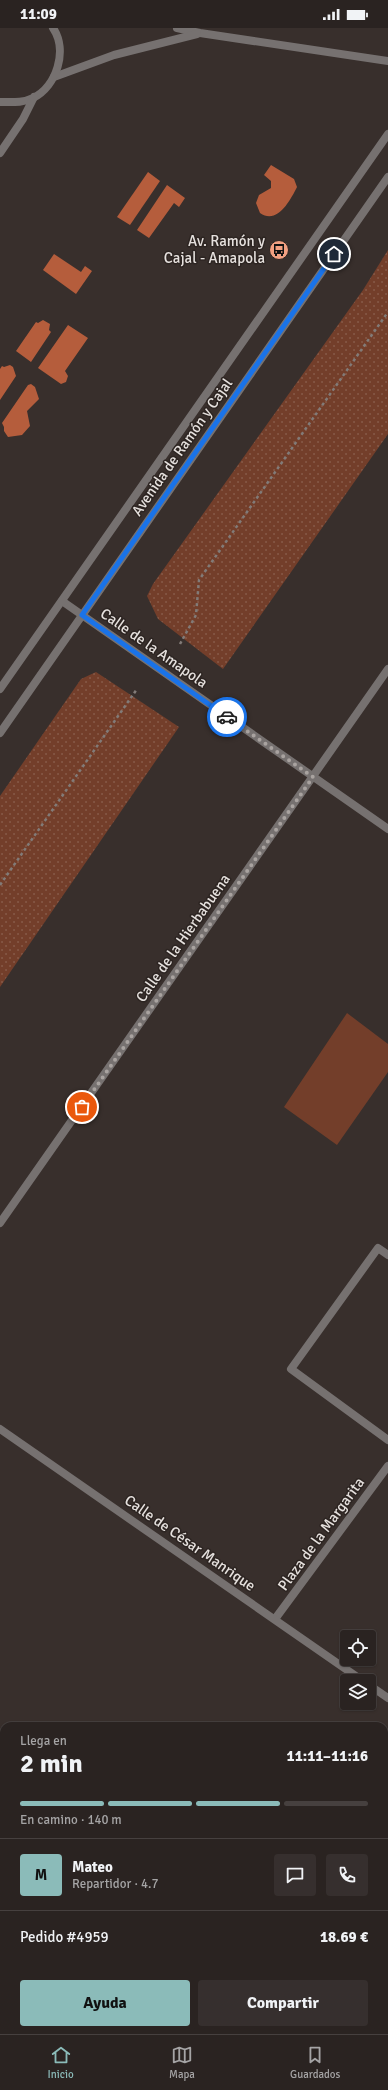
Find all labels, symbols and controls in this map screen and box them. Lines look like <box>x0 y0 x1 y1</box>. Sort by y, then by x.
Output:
text: 11:09 <box>20 5 57 23</box>
place label: Av. Ramón y Cajal - Amapola <box>164 232 265 267</box>
pin <box>317 237 351 271</box>
bus stop icon: Av. Ramón y Cajal - Amapola <box>268 239 290 261</box>
icon: home <box>323 243 345 265</box>
street label: Avenida de Ramón y Cajal <box>128 375 236 519</box>
street label: Calle de la Amapola <box>97 604 211 692</box>
courier <box>207 697 247 737</box>
icon: car <box>216 706 238 728</box>
street label: Calle de la Hierbabuena <box>132 871 234 1005</box>
pin <box>65 1090 99 1124</box>
icon: bag <box>71 1096 93 1118</box>
street label: Plaza de la Margarita <box>274 1474 368 1594</box>
street label: Calle de César Manrique <box>121 1491 259 1595</box>
map controls <box>340 1630 376 1710</box>
button: locate <box>340 1630 376 1666</box>
button: layers <box>340 1674 376 1710</box>
text: Llega en <box>20 1733 67 1749</box>
text: 11:11–11:16 <box>287 1747 368 1765</box>
text: 2 min <box>20 1748 83 1780</box>
text: En camino · 140 m <box>20 1812 122 1828</box>
button: chat <box>274 1854 316 1896</box>
button: phone <box>326 1854 368 1896</box>
text: Mateo <box>72 1858 113 1876</box>
text: M <box>35 1866 47 1884</box>
text: Repartidor · 4.7 <box>72 1876 158 1892</box>
text: Pedido #4959 <box>20 1928 109 1946</box>
text: 18.69 € <box>320 1928 368 1946</box>
button: Ayuda <box>20 1980 190 2026</box>
button: Compartir <box>198 1980 368 2026</box>
tab: Inicio <box>48 2044 74 2081</box>
tab: Mapa <box>169 2044 195 2081</box>
tab: Guardados <box>290 2044 340 2081</box>

